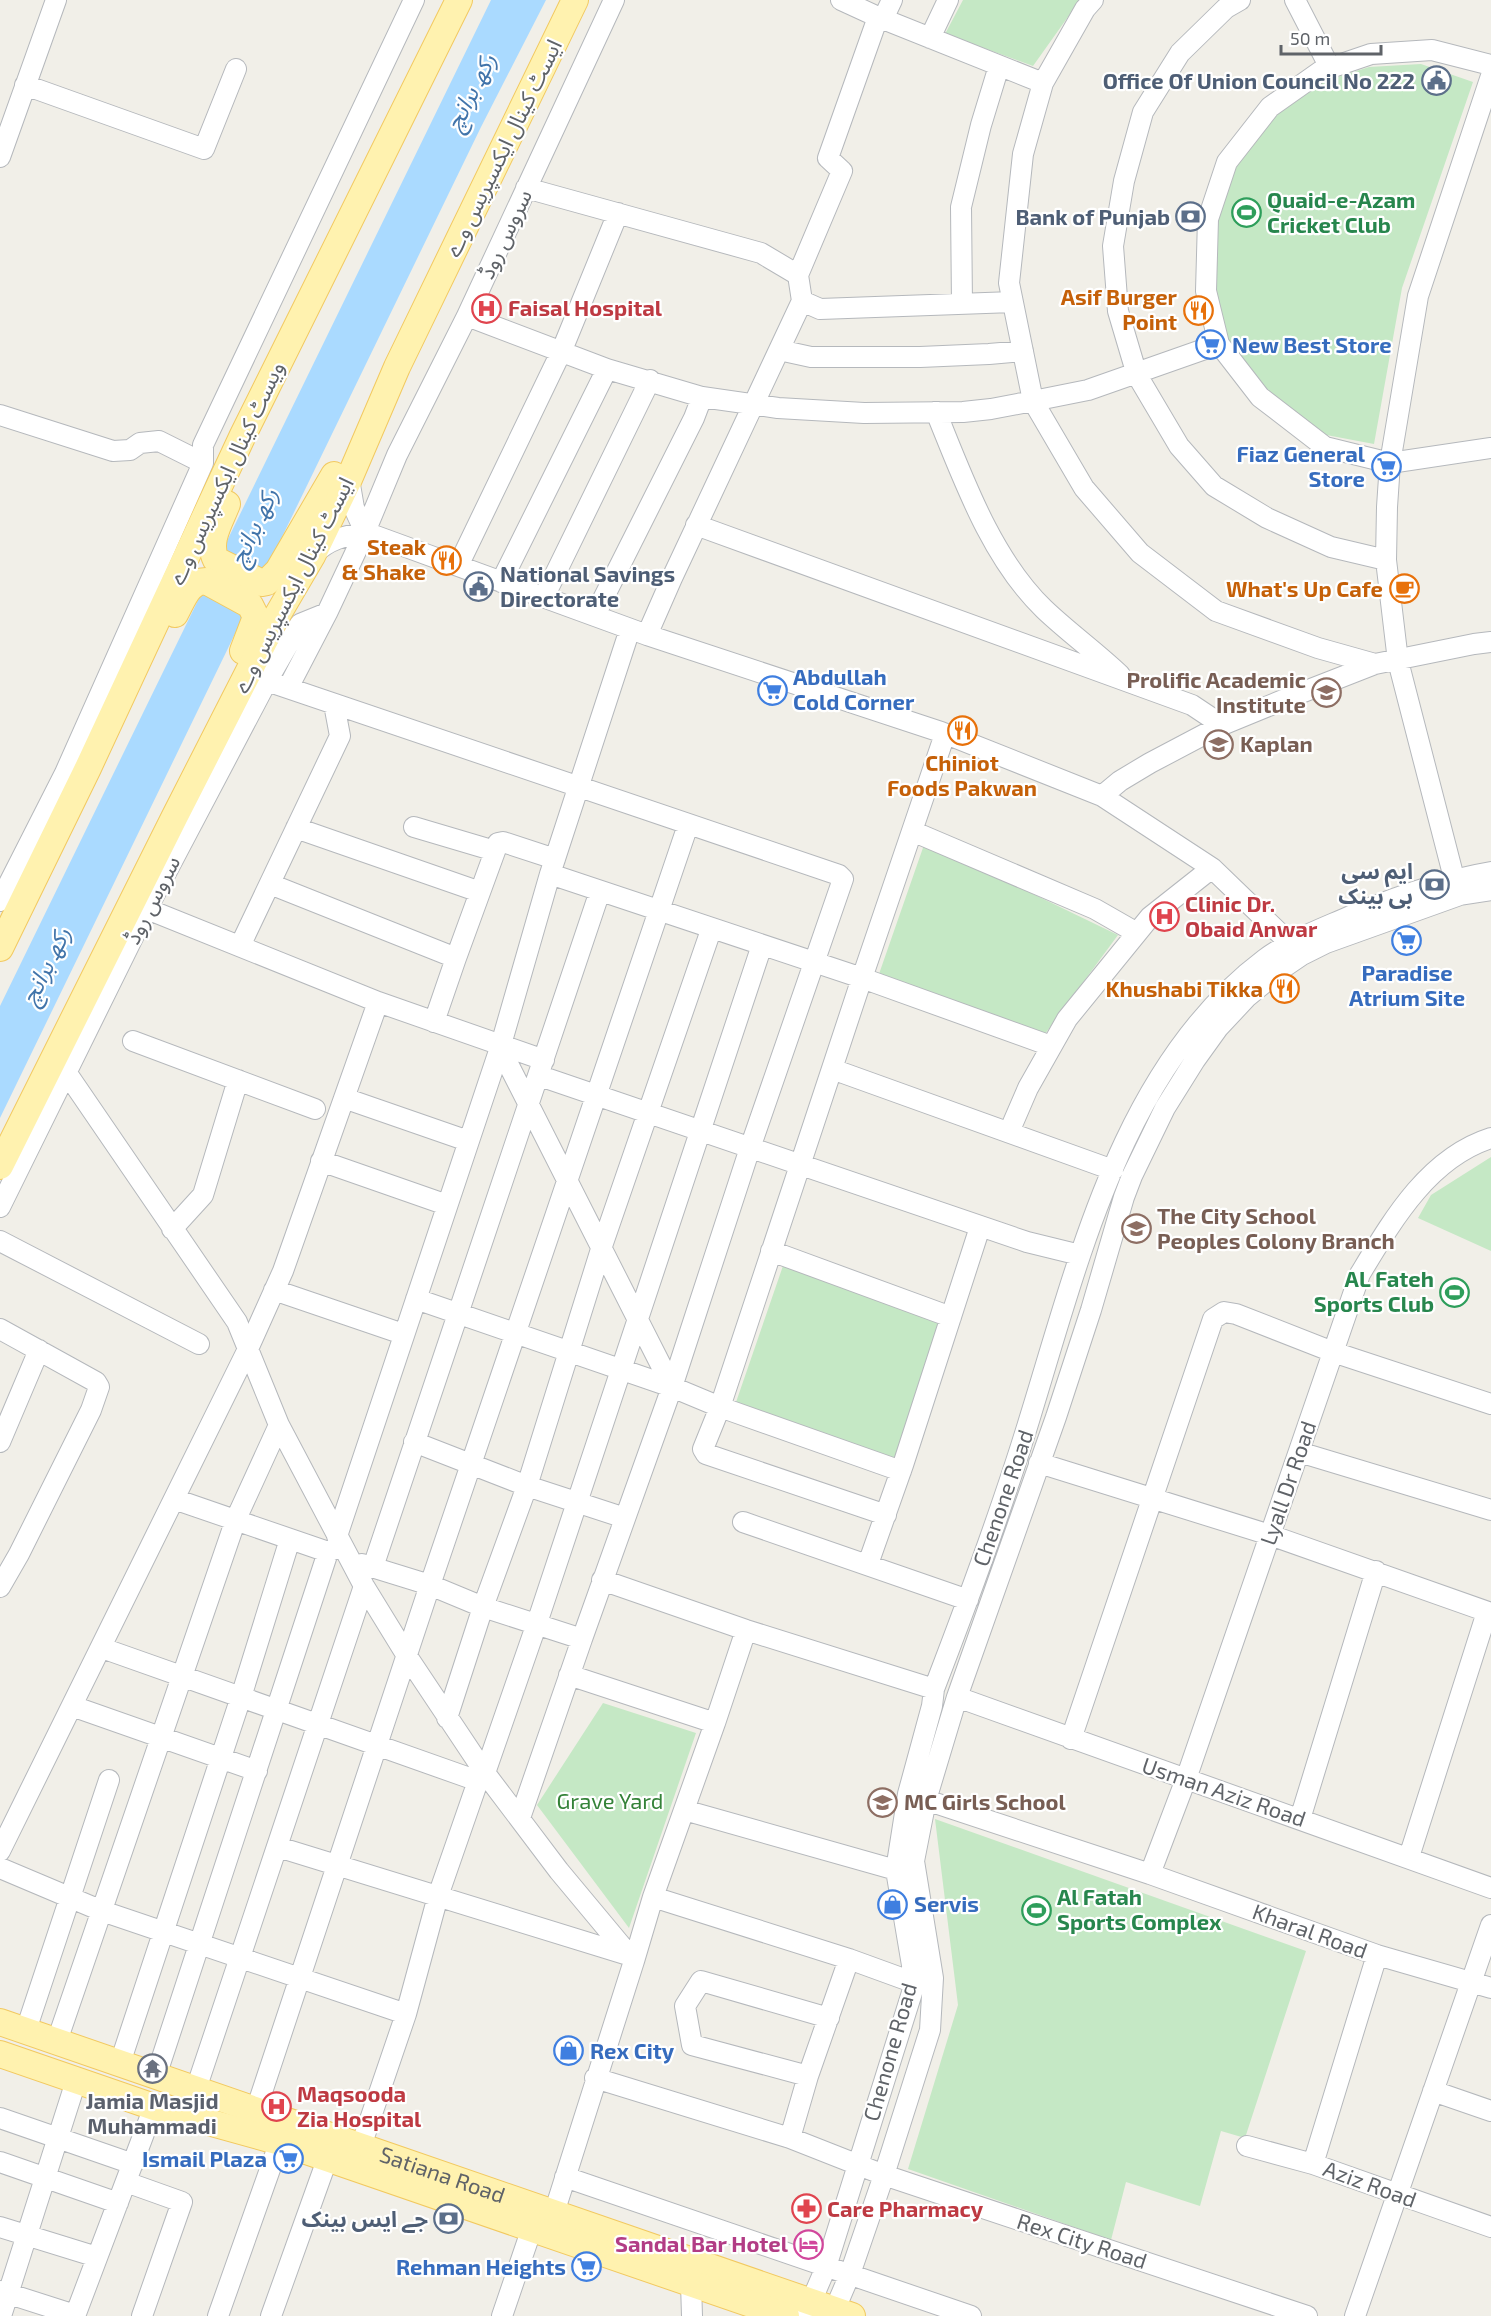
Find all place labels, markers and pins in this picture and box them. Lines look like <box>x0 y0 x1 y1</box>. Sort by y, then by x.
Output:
public building icon: Office Of Union Council No 222 <box>1420 65 1452 97</box>
place label: Office Of Union Council No 222 <box>1103 67 1415 93</box>
place label: Quaid-e-Azam Cricket Club <box>1267 186 1415 237</box>
sports icon: Quaid-e-Azam Cricket Club <box>1230 197 1262 229</box>
bank icon: Bank of Punjab <box>1175 201 1207 233</box>
place label: Bank of Punjab <box>1015 203 1170 229</box>
place label: Asif Burger Point <box>1061 283 1178 334</box>
hospital icon: Faisal Hospital <box>471 292 503 324</box>
place label: Faisal Hospital <box>508 294 663 320</box>
restaurant icon: Asif Burger Point <box>1182 294 1214 326</box>
supermarket icon: New Best Store <box>1195 329 1227 361</box>
place label: New Best Store <box>1232 331 1392 357</box>
place label: Fiaz General Store <box>1236 440 1366 491</box>
supermarket icon: Fiaz General Store <box>1370 451 1402 483</box>
place label: Steak & Shake <box>341 533 427 584</box>
restaurant icon: Steak & Shake <box>431 544 463 576</box>
place label: National Savings Directorate <box>500 560 675 611</box>
public building icon: National Savings Directorate <box>463 571 495 603</box>
cafe icon: What's Up Cafe <box>1388 573 1420 605</box>
place label: What's Up Cafe <box>1226 575 1383 601</box>
place label: Abdullah Cold Corner <box>793 663 915 714</box>
place label: Prolific Academic Institute <box>1127 666 1306 717</box>
supermarket icon: Abdullah Cold Corner <box>756 674 788 706</box>
school or university icon: Prolific Academic Institute <box>1311 677 1343 709</box>
restaurant icon: Chiniot Foods Pakwan <box>946 715 978 747</box>
school or university icon: Kaplan <box>1203 728 1235 760</box>
place label: Kaplan <box>1240 730 1313 756</box>
place label: Chiniot Foods Pakwan <box>887 749 1037 800</box>
place label: ایم سی بی بینک <box>1338 857 1413 909</box>
bank icon: ایم سی بی بینک <box>1418 868 1450 900</box>
place label: Clinic Dr. Obaid Anwar <box>1185 890 1318 941</box>
hospital icon: Clinic Dr. Obaid Anwar <box>1148 901 1180 933</box>
supermarket icon: Paradise Atrium Site <box>1391 925 1423 957</box>
place label: Paradise Atrium Site <box>1349 959 1465 1010</box>
restaurant icon: Khushabi Tikka <box>1268 973 1300 1005</box>
place label: Khushabi Tikka <box>1105 975 1263 1001</box>
place label: The City School Peoples Colony Branch <box>1157 1202 1395 1254</box>
school or university icon: The City School Peoples Colony Branch <box>1120 1213 1152 1245</box>
place label: AL Fateh Sports Club <box>1314 1265 1434 1316</box>
sports icon: AL Fateh Sports Club <box>1439 1276 1471 1308</box>
school or university icon: MC Girls School <box>867 1786 899 1818</box>
place label: MC Girls School <box>904 1788 1066 1814</box>
place label: Al Fatah Sports Complex <box>1057 1883 1222 1934</box>
shop icon: Servis <box>877 1888 909 1920</box>
place label: Servis <box>914 1890 979 1916</box>
sports icon: Al Fatah Sports Complex <box>1020 1894 1052 1926</box>
shop icon: Rex City <box>553 2035 585 2067</box>
place label: Rex City <box>590 2037 675 2064</box>
temple icon: Jamia Masjid Muhammadi <box>136 2053 168 2085</box>
place label: Maqsooda Zia Hospital <box>297 2080 422 2131</box>
place label: Jamia Masjid Muhammadi <box>85 2087 219 2138</box>
hospital icon: Maqsooda Zia Hospital <box>260 2091 292 2123</box>
supermarket icon: Ismail Plaza <box>272 2143 304 2175</box>
place label: Ismail Plaza <box>142 2145 267 2171</box>
pharmacy icon: Care Pharmacy <box>790 2193 822 2225</box>
place label: Care Pharmacy <box>827 2195 984 2222</box>
bank icon: جے ایس بینک <box>433 2203 465 2235</box>
place label: جے ایس بینک <box>301 2205 428 2234</box>
hotel icon: Sandal Bar Hotel <box>793 2228 825 2260</box>
place label: Sandal Bar Hotel <box>615 2230 789 2256</box>
supermarket icon: Rehman Heights <box>571 2251 603 2283</box>
place label: Rehman Heights <box>396 2253 566 2279</box>

